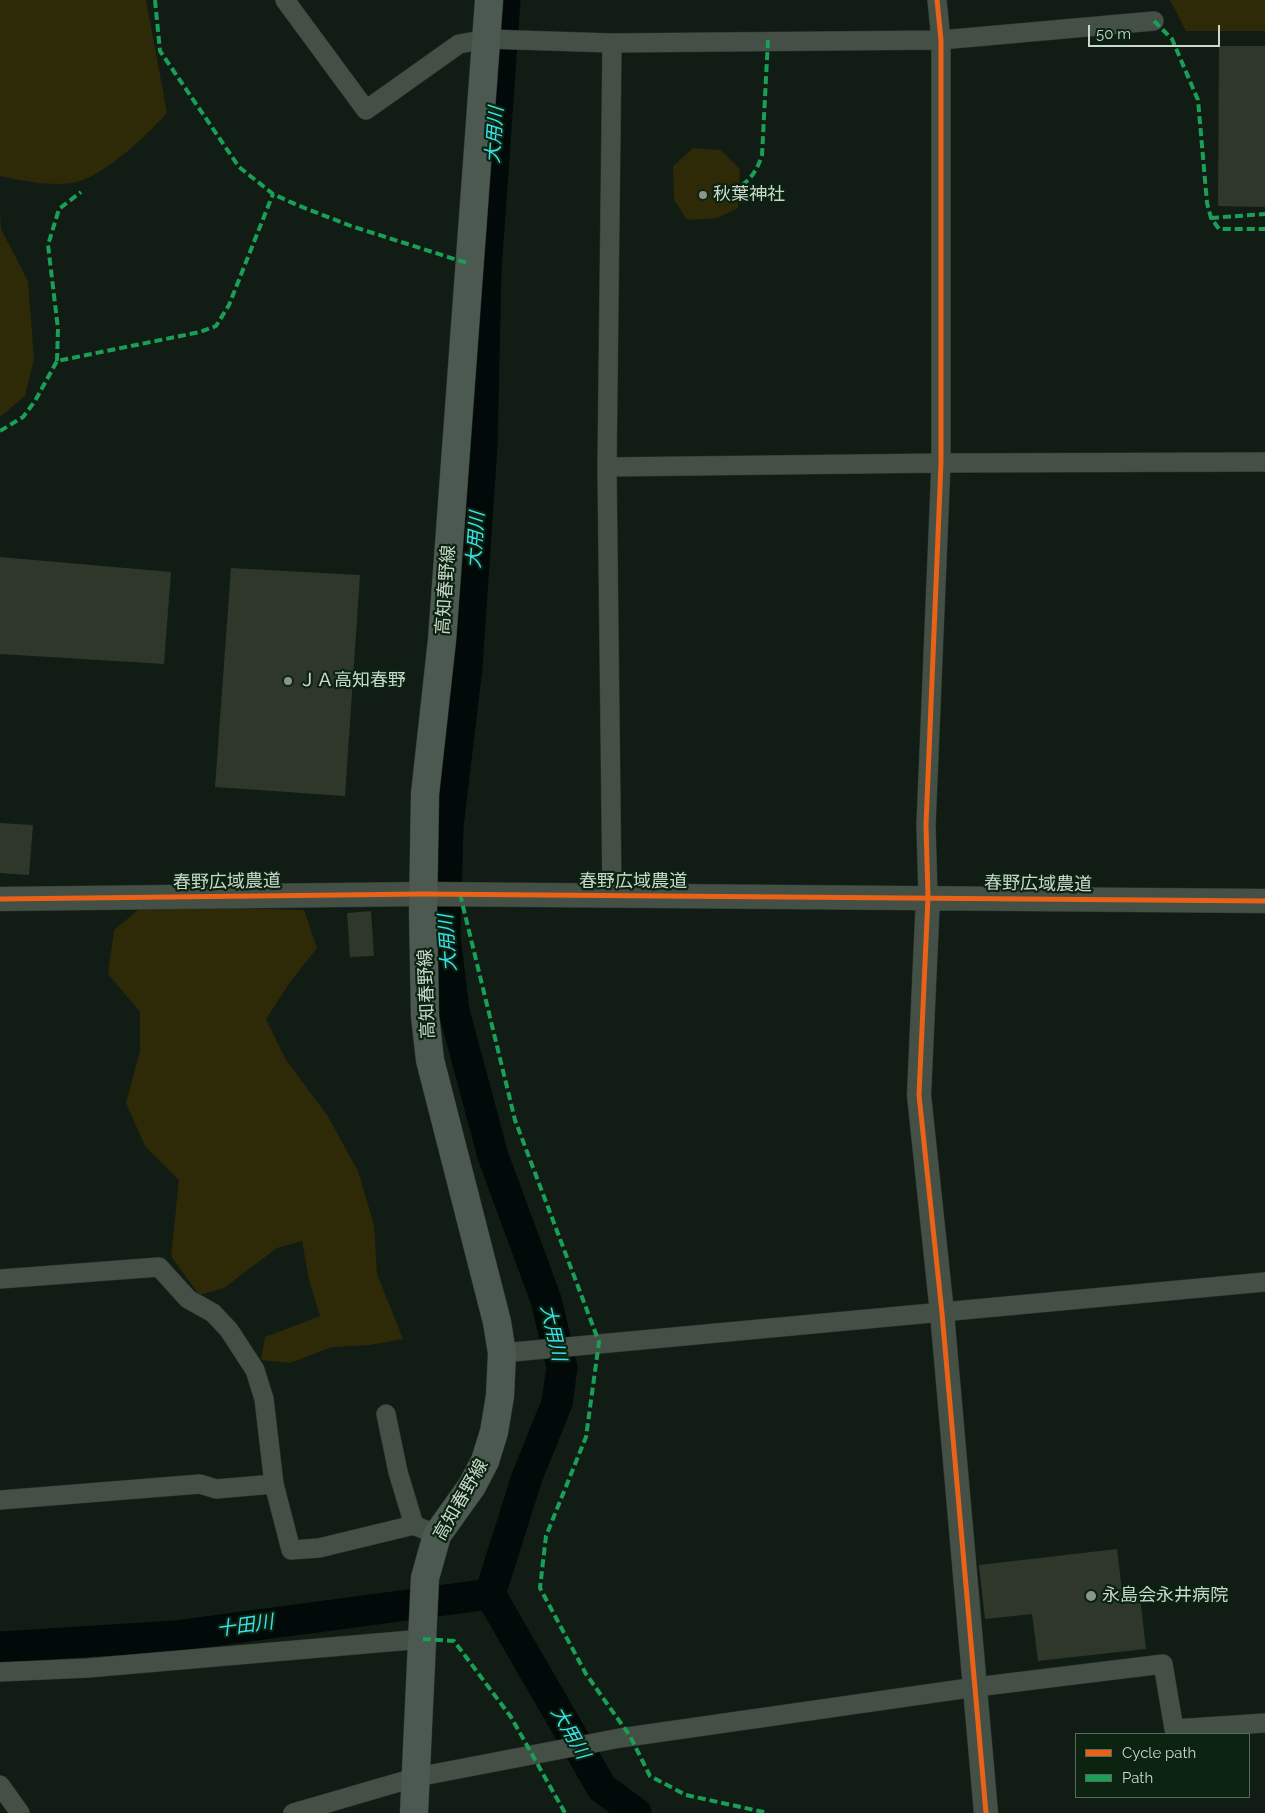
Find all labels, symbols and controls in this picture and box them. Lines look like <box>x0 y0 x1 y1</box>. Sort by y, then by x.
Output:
scale bar <box>1090 15 1222 47</box>
text: 50 m <box>1096 25 1131 43</box>
water label: 大用川 <box>482 106 508 164</box>
place label: 秋葉神社 <box>713 184 785 206</box>
marker: 秋葉神社 <box>697 189 709 201</box>
water label: 大用川 <box>463 511 489 569</box>
street label: 高知春野線 <box>432 544 460 636</box>
place label: ＪＡ高知春野 <box>298 670 406 692</box>
marker: ＪＡ高知春野 <box>282 675 294 687</box>
street label: 春野広域農道 <box>173 870 281 894</box>
street label: 春野広域農道 <box>579 871 687 893</box>
street label: 春野広域農道 <box>984 872 1092 896</box>
water label: 大用川 <box>435 914 461 972</box>
street label: 高知春野線 <box>415 949 439 1039</box>
water label: 大用川 <box>535 1303 571 1363</box>
street label: 高知春野線 <box>429 1456 493 1544</box>
place label: 永島会永井病院 <box>1102 1585 1228 1607</box>
marker: 永島会永井病院 <box>1084 1589 1098 1603</box>
water label: 十田川 <box>215 1611 275 1641</box>
water label: 大用川 <box>546 1703 594 1763</box>
legend <box>1075 1733 1250 1798</box>
text: Cycle path <box>1122 1744 1196 1762</box>
text: Path <box>1122 1769 1153 1787</box>

